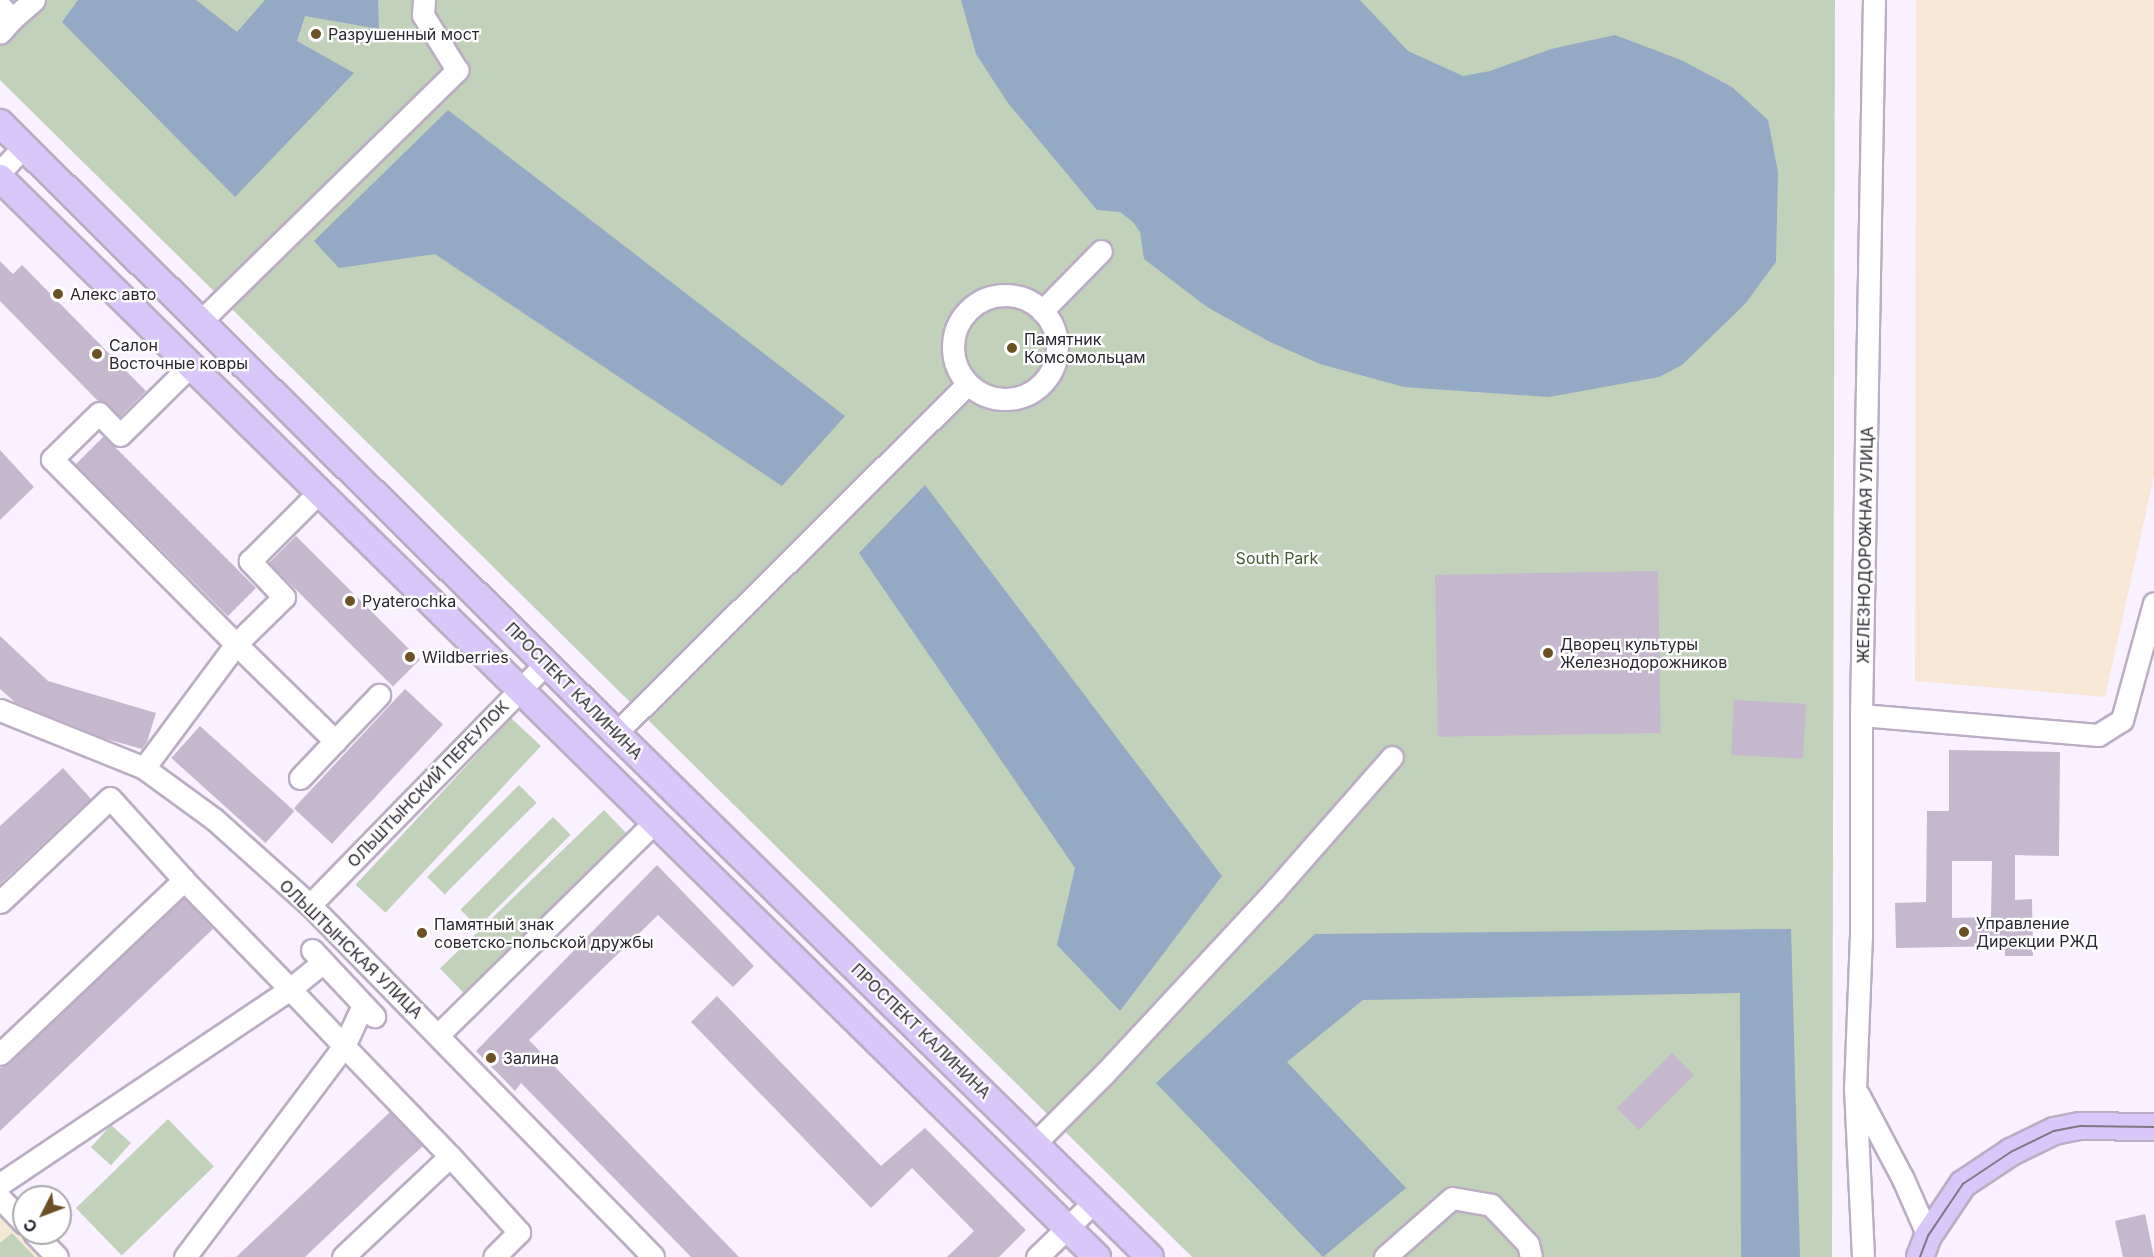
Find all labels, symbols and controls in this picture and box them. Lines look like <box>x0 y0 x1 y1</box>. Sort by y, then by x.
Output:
place label: Разрушенный мост <box>328 24 479 44</box>
marker: Разрушенный мост <box>309 27 323 41</box>
place label: Алекс авто <box>70 284 156 304</box>
marker: Алекс авто <box>51 287 65 301</box>
place label: Памятник Комсомольцам <box>1024 329 1146 367</box>
place label: Салон Восточные ковры <box>109 335 248 373</box>
marker: Памятник Комсомольцам <box>1005 341 1019 355</box>
marker: Салон Восточные ковры <box>90 347 104 361</box>
street label: ЖЕЛЕЗНОДОРОЖНАЯ УЛИЦА <box>1853 426 1877 664</box>
park label: South Park <box>1236 548 1318 568</box>
place label: Pyaterochka <box>362 591 456 611</box>
marker: Pyaterochka <box>343 594 357 608</box>
street label: ПРОСПЕКТ КАЛИНИНА <box>502 619 646 763</box>
place label: Дворец культуры Железнодорожников <box>1560 634 1727 672</box>
marker: Дворец культуры Железнодорожников <box>1541 646 1555 660</box>
place label: Wildberries <box>422 647 509 667</box>
marker: Wildberries <box>403 650 417 664</box>
street label: ОЛЬШТЫНСКИЙ ПЕРЕУЛОК <box>343 697 513 871</box>
street label: ОЛЬШТЫНСКАЯ УЛИЦА <box>276 876 426 1022</box>
place label: Управление Дирекции РЖД <box>1976 913 2098 951</box>
place label: Памятный знак советско-польской дружбы <box>434 914 654 952</box>
marker: Управление Дирекции РЖД <box>1957 925 1971 939</box>
marker: Памятный знак советско-польской дружбы <box>415 926 429 940</box>
street label: ПРОСПЕКТ КАЛИНИНА <box>848 960 994 1102</box>
place label: Залина <box>503 1048 559 1068</box>
marker: Залина <box>484 1051 498 1065</box>
north arrow <box>12 1185 72 1245</box>
text: С <box>19 1215 42 1237</box>

